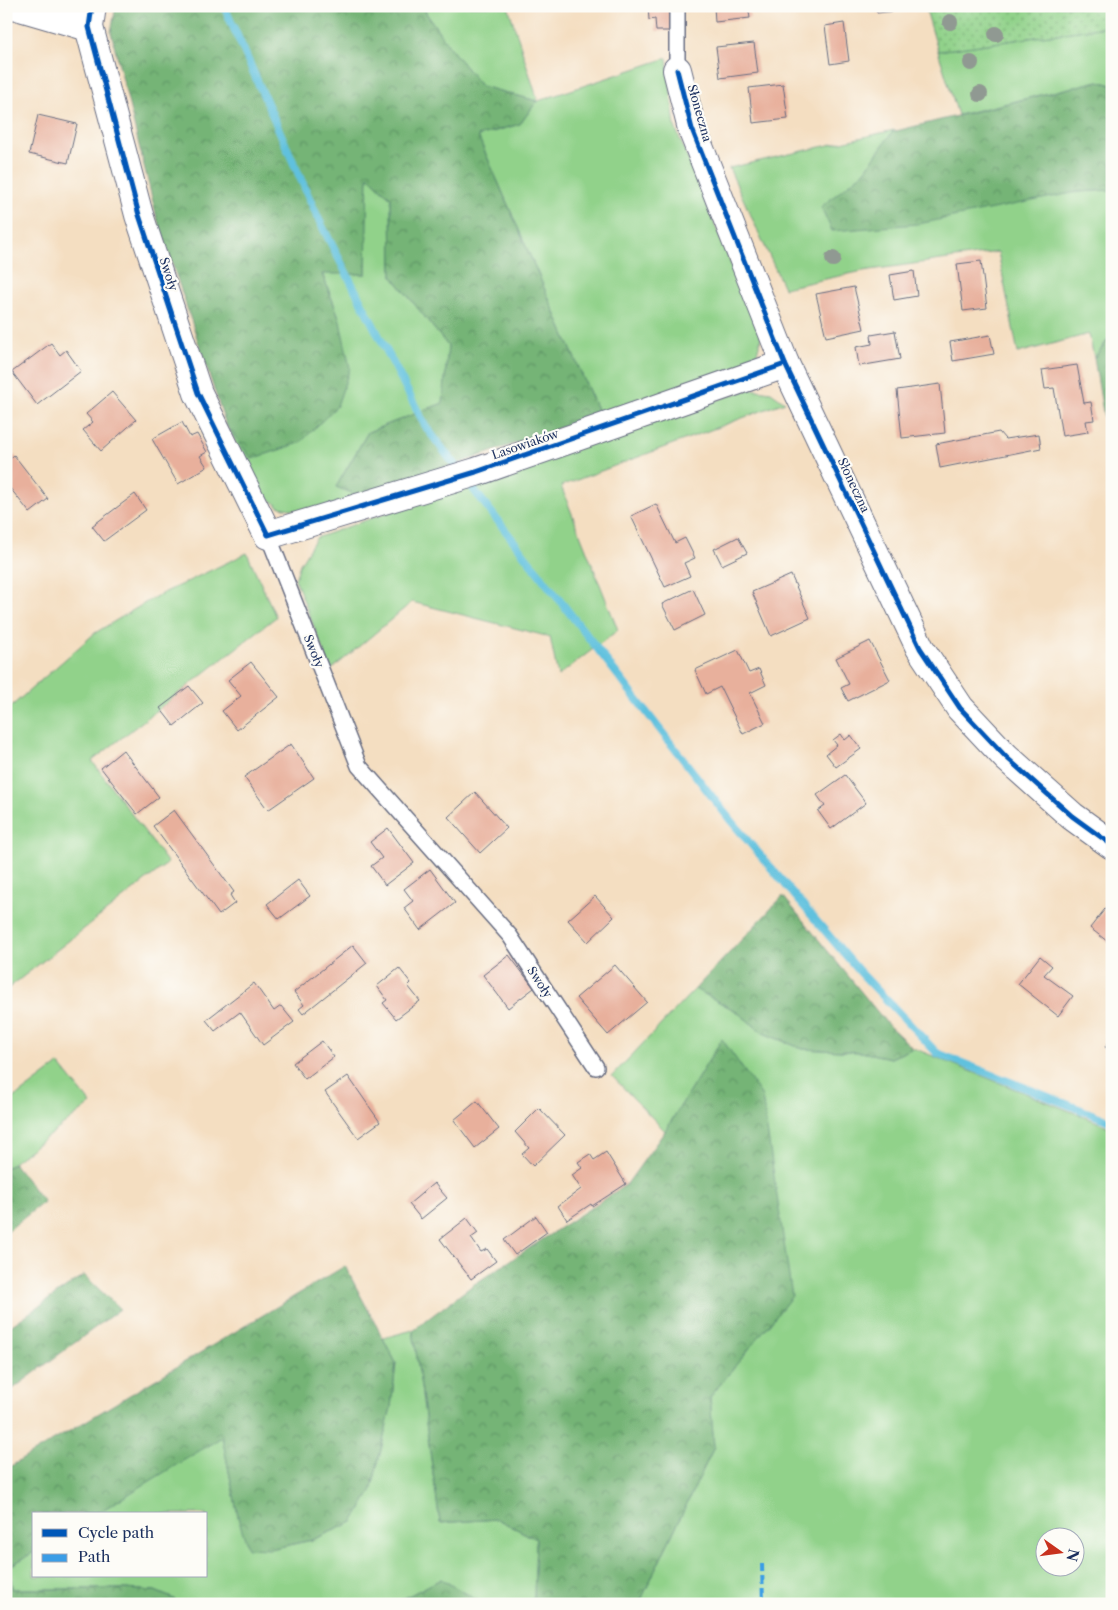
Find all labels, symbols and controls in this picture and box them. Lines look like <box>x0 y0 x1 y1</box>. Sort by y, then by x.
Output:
street label: Słoneczna <box>685 83 715 144</box>
street label: Swoły <box>157 255 182 293</box>
street label: Lasowiaków <box>490 425 561 462</box>
street label: Słoneczna <box>835 455 873 515</box>
street label: Swoły <box>301 632 328 670</box>
street label: Swoły <box>524 963 556 1001</box>
legend <box>32 1512 208 1578</box>
text: Cycle path <box>78 1523 155 1542</box>
north arrow <box>1036 1528 1086 1578</box>
text: Path <box>78 1547 111 1566</box>
text: N <box>1062 1547 1083 1563</box>

